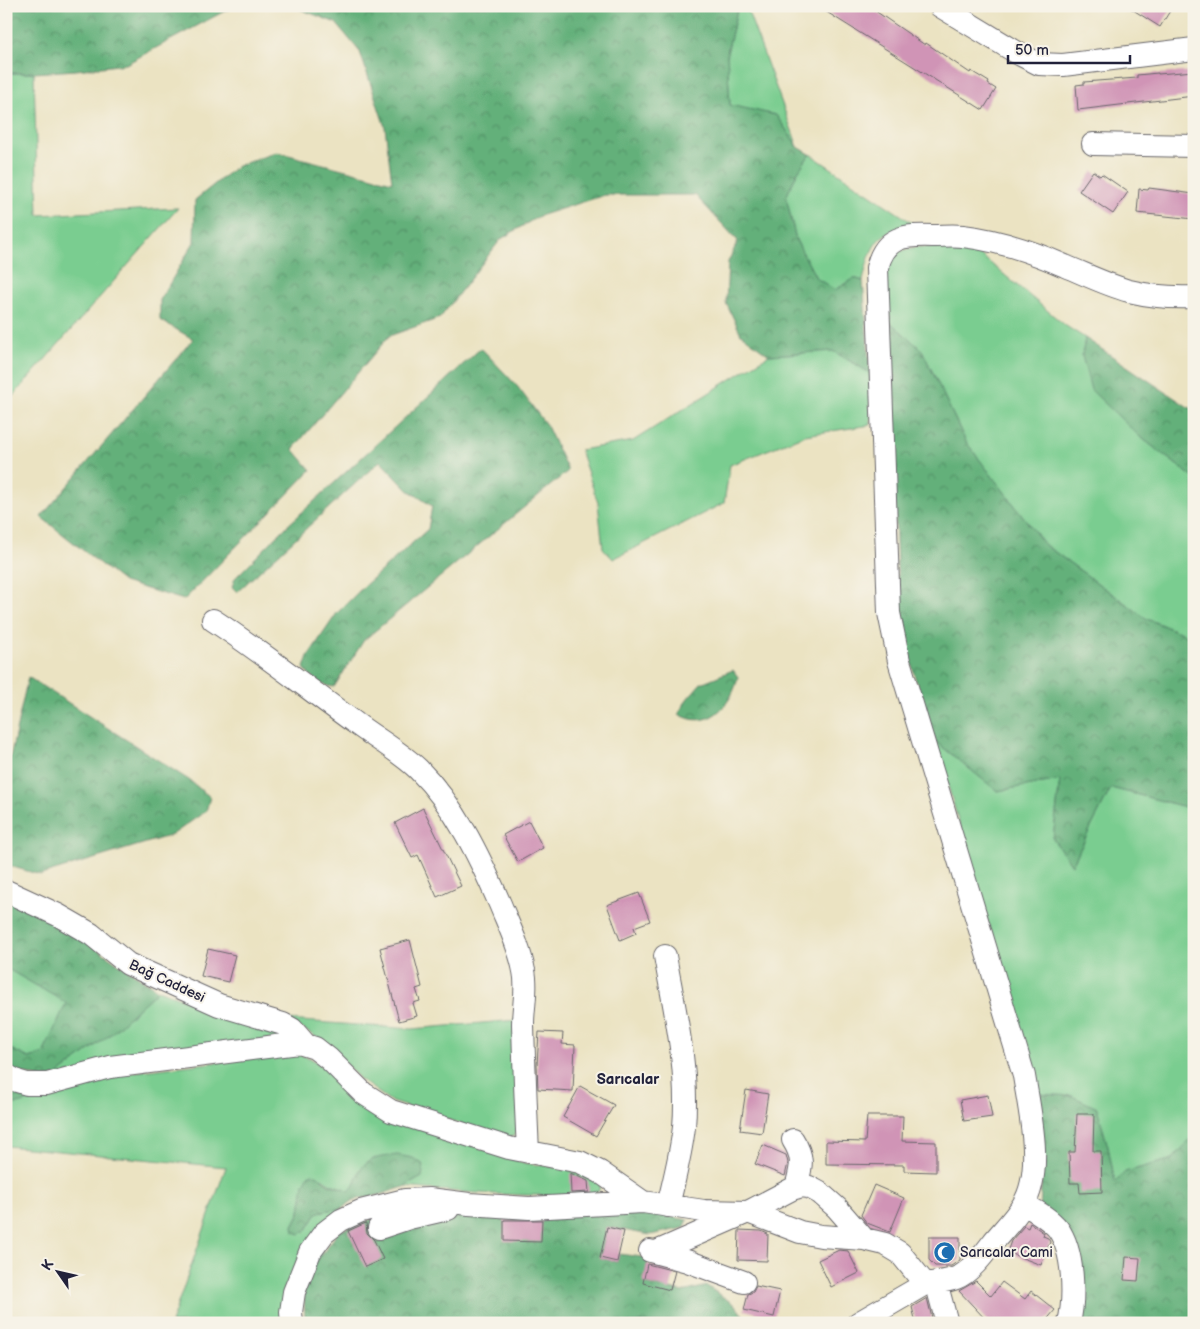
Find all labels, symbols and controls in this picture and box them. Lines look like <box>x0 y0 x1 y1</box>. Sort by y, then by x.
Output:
scale bar <box>1008 32 1130 64</box>
text: 50 m <box>1015 41 1049 60</box>
street label: Bağ Caddesi <box>126 956 208 1006</box>
district label: Sarıcalar <box>597 1070 660 1089</box>
mosque icon: Sarıcalar Cami <box>932 1240 956 1264</box>
place label: Sarıcalar Cami <box>960 1244 1053 1261</box>
north arrow <box>32 1246 82 1296</box>
text: K <box>38 1256 58 1274</box>

